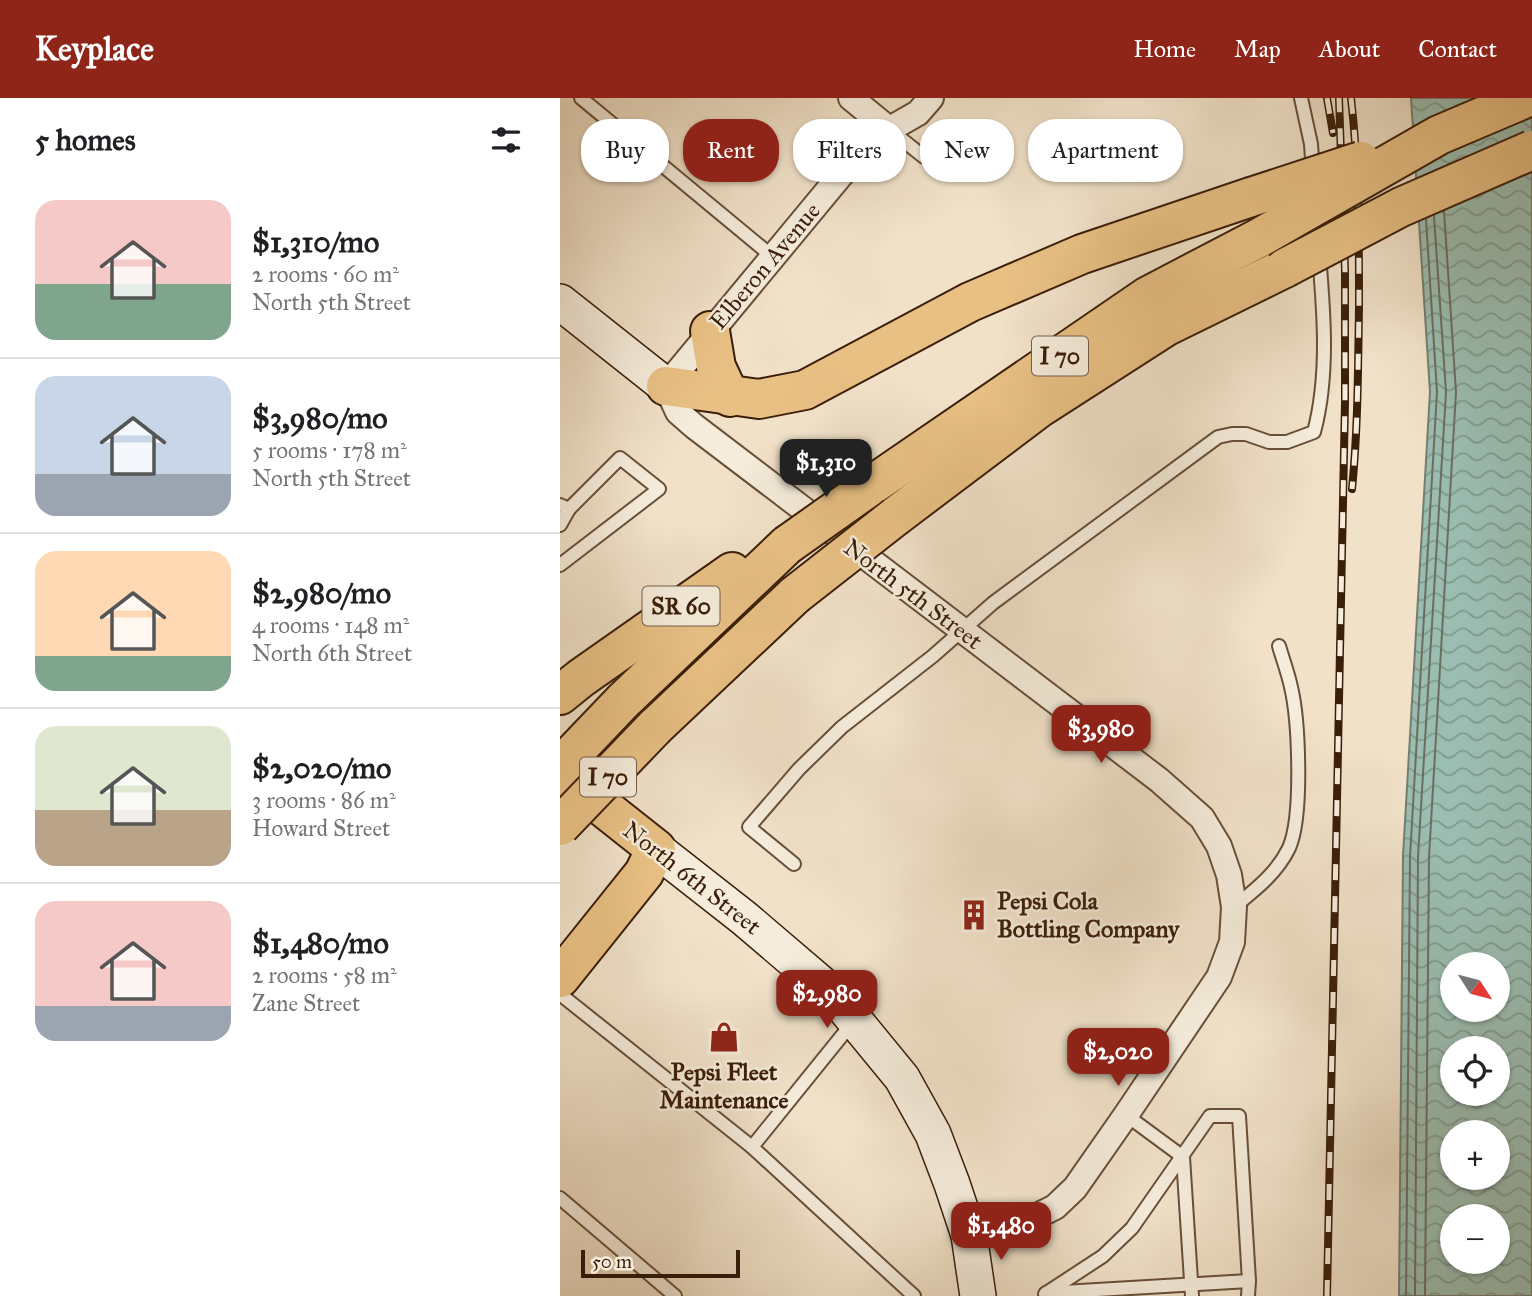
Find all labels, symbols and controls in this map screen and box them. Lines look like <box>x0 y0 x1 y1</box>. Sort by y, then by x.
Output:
text: Keyplace <box>35 29 154 69</box>
text: Home <box>1133 34 1196 64</box>
text: Map <box>1234 34 1281 64</box>
text: About <box>1319 34 1380 64</box>
text: Contact <box>1418 34 1497 64</box>
chip: Buy <box>581 119 669 182</box>
chip: Rent <box>683 119 779 182</box>
chip: Filters <box>793 119 906 182</box>
chip: New <box>920 119 1014 182</box>
chip: Apartment <box>1028 119 1183 182</box>
icon: filters <box>487 121 525 159</box>
text: 5 homes <box>35 122 136 158</box>
street label: Elberon Avenue <box>703 196 827 336</box>
text: $1,310/mo <box>252 224 379 260</box>
icon: home <box>91 228 175 312</box>
text: 2 rooms · 60 m² <box>252 260 399 288</box>
text: North 5th Street <box>252 288 411 316</box>
road number: I 70 <box>1032 336 1088 376</box>
text: $3,980/mo <box>252 400 388 436</box>
icon: home <box>91 404 175 488</box>
text: 5 rooms · 178 m² <box>252 436 407 464</box>
pin: $1,310 <box>769 440 883 499</box>
text: $1,310 <box>796 448 856 476</box>
text: North 5th Street <box>252 464 411 492</box>
street label: North 5th Street <box>838 532 989 656</box>
text: $2,980/mo <box>252 575 391 611</box>
icon: home <box>91 579 175 663</box>
road number: SR 60 <box>642 586 720 626</box>
text: 4 rooms · 148 m² <box>252 611 409 639</box>
text: North 6th Street <box>252 639 412 667</box>
pin: $3,980 <box>1044 706 1158 765</box>
text: $3,980 <box>1068 714 1134 742</box>
text: $2,020/mo <box>252 750 391 786</box>
icon: home <box>91 754 175 838</box>
road number: I 70 <box>580 758 636 796</box>
text: 3 rooms · 86 m² <box>252 786 396 814</box>
text: Howard Street <box>252 814 390 842</box>
street label: North 6th Street <box>617 815 767 942</box>
place label: Pepsi Cola Bottling Company <box>997 886 1181 944</box>
building icon: Pepsi Cola Bottling Company <box>957 898 991 932</box>
text: $1,480/mo <box>252 925 389 961</box>
icon: home <box>91 929 175 1013</box>
north arrow <box>1440 952 1510 1022</box>
map controls <box>1440 952 1510 1274</box>
text: 2 rooms · 58 m² <box>252 961 397 989</box>
pin: $2,980 <box>770 970 884 1030</box>
text: $2,980 <box>792 979 862 1007</box>
text: Zane Street <box>252 989 360 1017</box>
shop icon: Pepsi Fleet Maintenance <box>707 1020 741 1054</box>
pin: $2,020 <box>1061 1028 1175 1088</box>
button: locate <box>1440 1036 1510 1106</box>
text: $2,020 <box>1083 1037 1153 1065</box>
place label: Pepsi Fleet Maintenance <box>659 1057 789 1115</box>
button: + <box>1440 1120 1510 1190</box>
pin: $1,480 <box>944 1202 1058 1262</box>
button: − <box>1440 1204 1510 1274</box>
text: $1,480 <box>967 1211 1035 1239</box>
scale bar <box>581 1247 740 1279</box>
text: 50 m <box>592 1250 632 1273</box>

